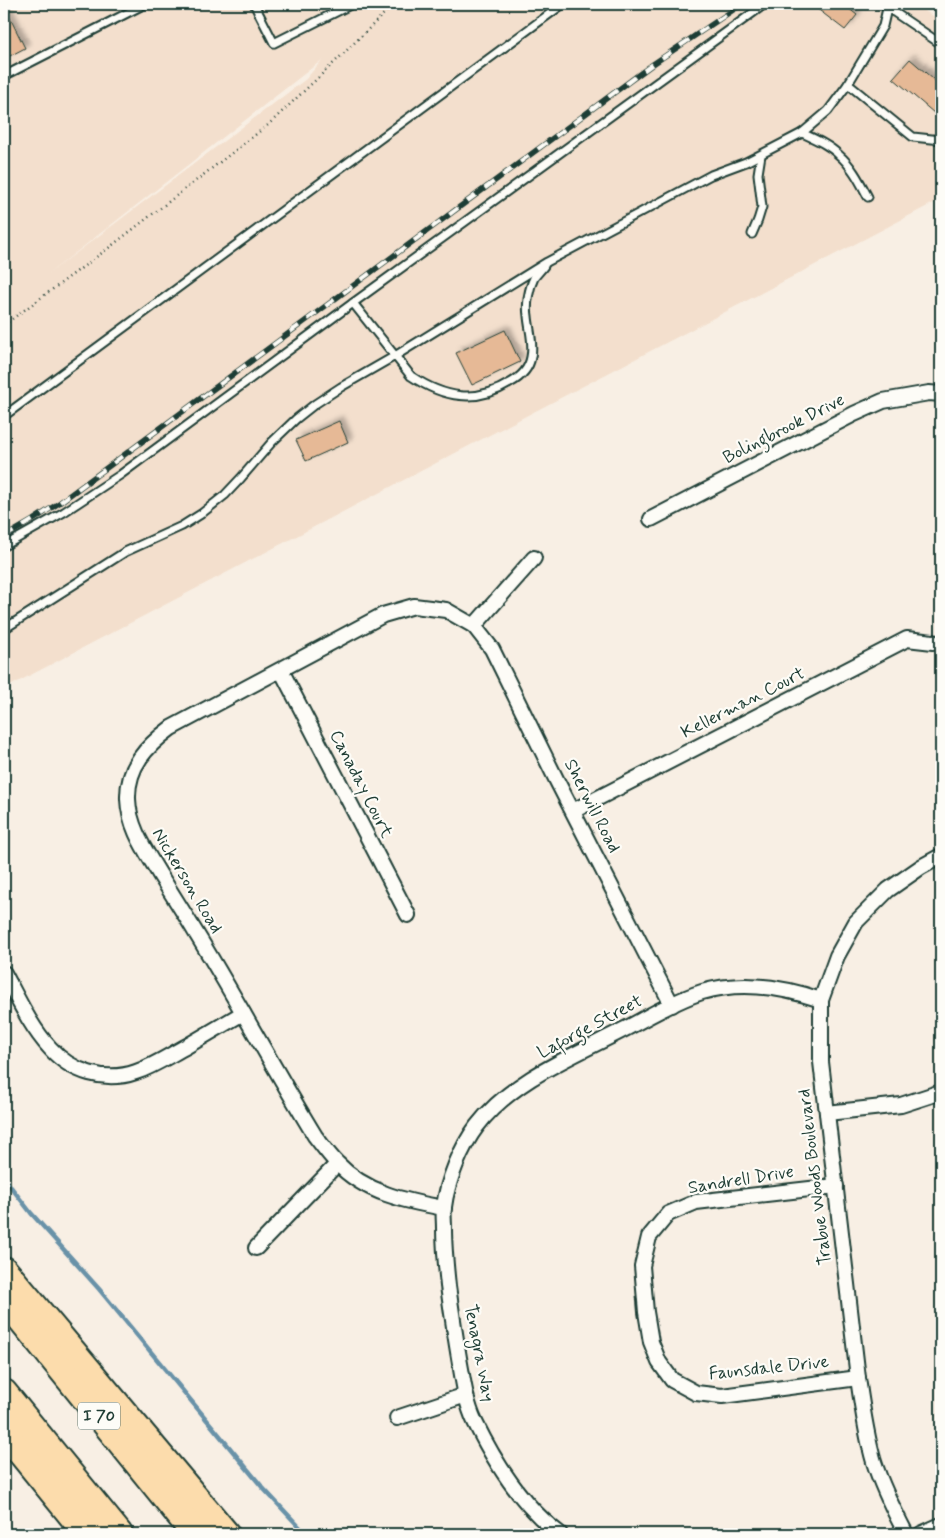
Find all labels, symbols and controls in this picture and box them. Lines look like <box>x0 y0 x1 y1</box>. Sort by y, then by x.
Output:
street label: Bolingbrook Drive <box>719 388 850 472</box>
street label: Kellerman Court <box>677 661 809 745</box>
street label: Canaday Court <box>324 726 399 842</box>
street label: Sherwill Road <box>558 755 626 857</box>
street label: Nickerson Road <box>146 824 228 938</box>
street label: Laforge Street <box>533 989 648 1067</box>
street label: Trabue Woods Boulevard <box>792 1088 838 1266</box>
street label: Sandrell Drive <box>686 1160 796 1200</box>
street label: Tenagra Way <box>457 1302 500 1404</box>
street label: Faunsdale Drive <box>708 1350 830 1386</box>
road number: I 70 <box>78 1402 120 1430</box>

